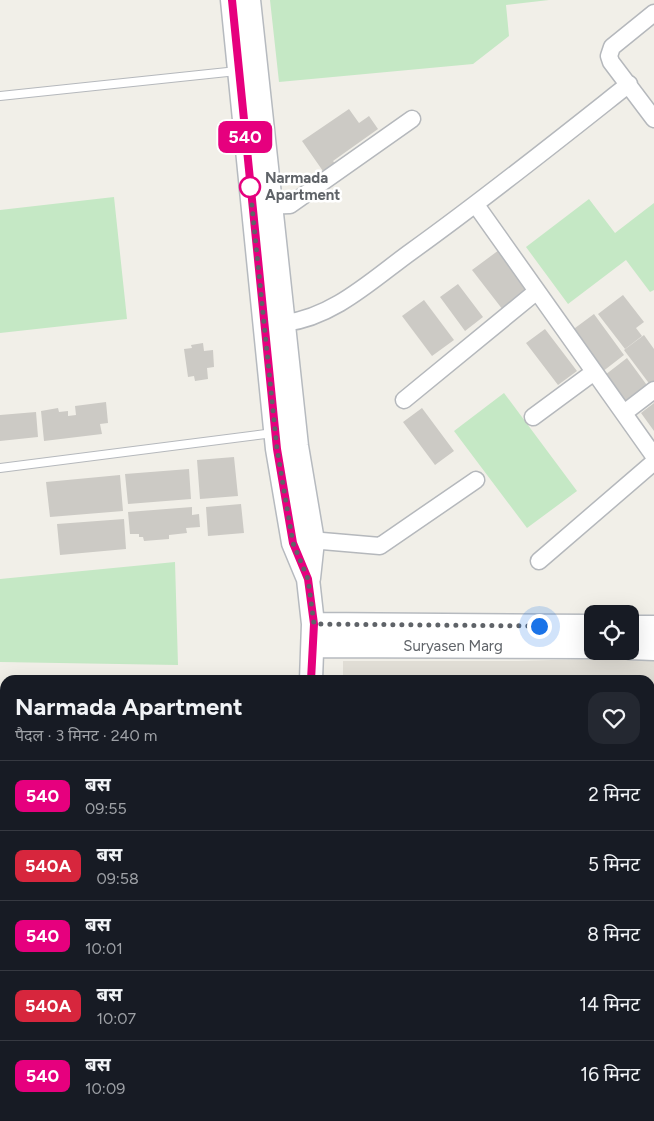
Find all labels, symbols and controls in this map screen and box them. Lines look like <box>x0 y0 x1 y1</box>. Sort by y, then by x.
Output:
line badge: 540 <box>216 121 274 153</box>
text: 540 <box>228 126 262 148</box>
place label: Narmada Apartment <box>265 169 340 204</box>
marker: Narmada Apartment <box>239 176 261 198</box>
map controls <box>584 605 639 660</box>
button: locate <box>584 605 639 660</box>
your location <box>527 614 552 639</box>
street label: Suryasen Marg <box>403 637 503 655</box>
text: Narmada Apartment <box>15 692 243 721</box>
button: heart <box>588 692 640 744</box>
text: पैदल · 3 मिनट · 240 m <box>15 726 157 745</box>
text: बस <box>85 773 111 796</box>
text: 2 मिनट <box>588 783 640 806</box>
text: 540 <box>26 785 59 807</box>
text: 09:55 <box>85 799 127 818</box>
text: बस <box>96 843 122 866</box>
text: 5 मिनट <box>588 853 640 876</box>
text: 540A <box>25 855 71 877</box>
text: 09:58 <box>96 869 139 888</box>
text: बस <box>85 913 111 936</box>
text: 8 मिनट <box>587 923 640 946</box>
text: 540 <box>26 925 59 947</box>
text: 10:01 <box>85 939 123 958</box>
text: बस <box>96 983 122 1006</box>
text: 14 मिनट <box>579 993 640 1016</box>
text: 540A <box>25 995 71 1017</box>
text: 10:07 <box>96 1009 136 1028</box>
text: बस <box>85 1053 111 1076</box>
text: 16 मिनट <box>580 1063 640 1086</box>
text: 540 <box>26 1065 59 1087</box>
text: 10:09 <box>85 1079 125 1098</box>

